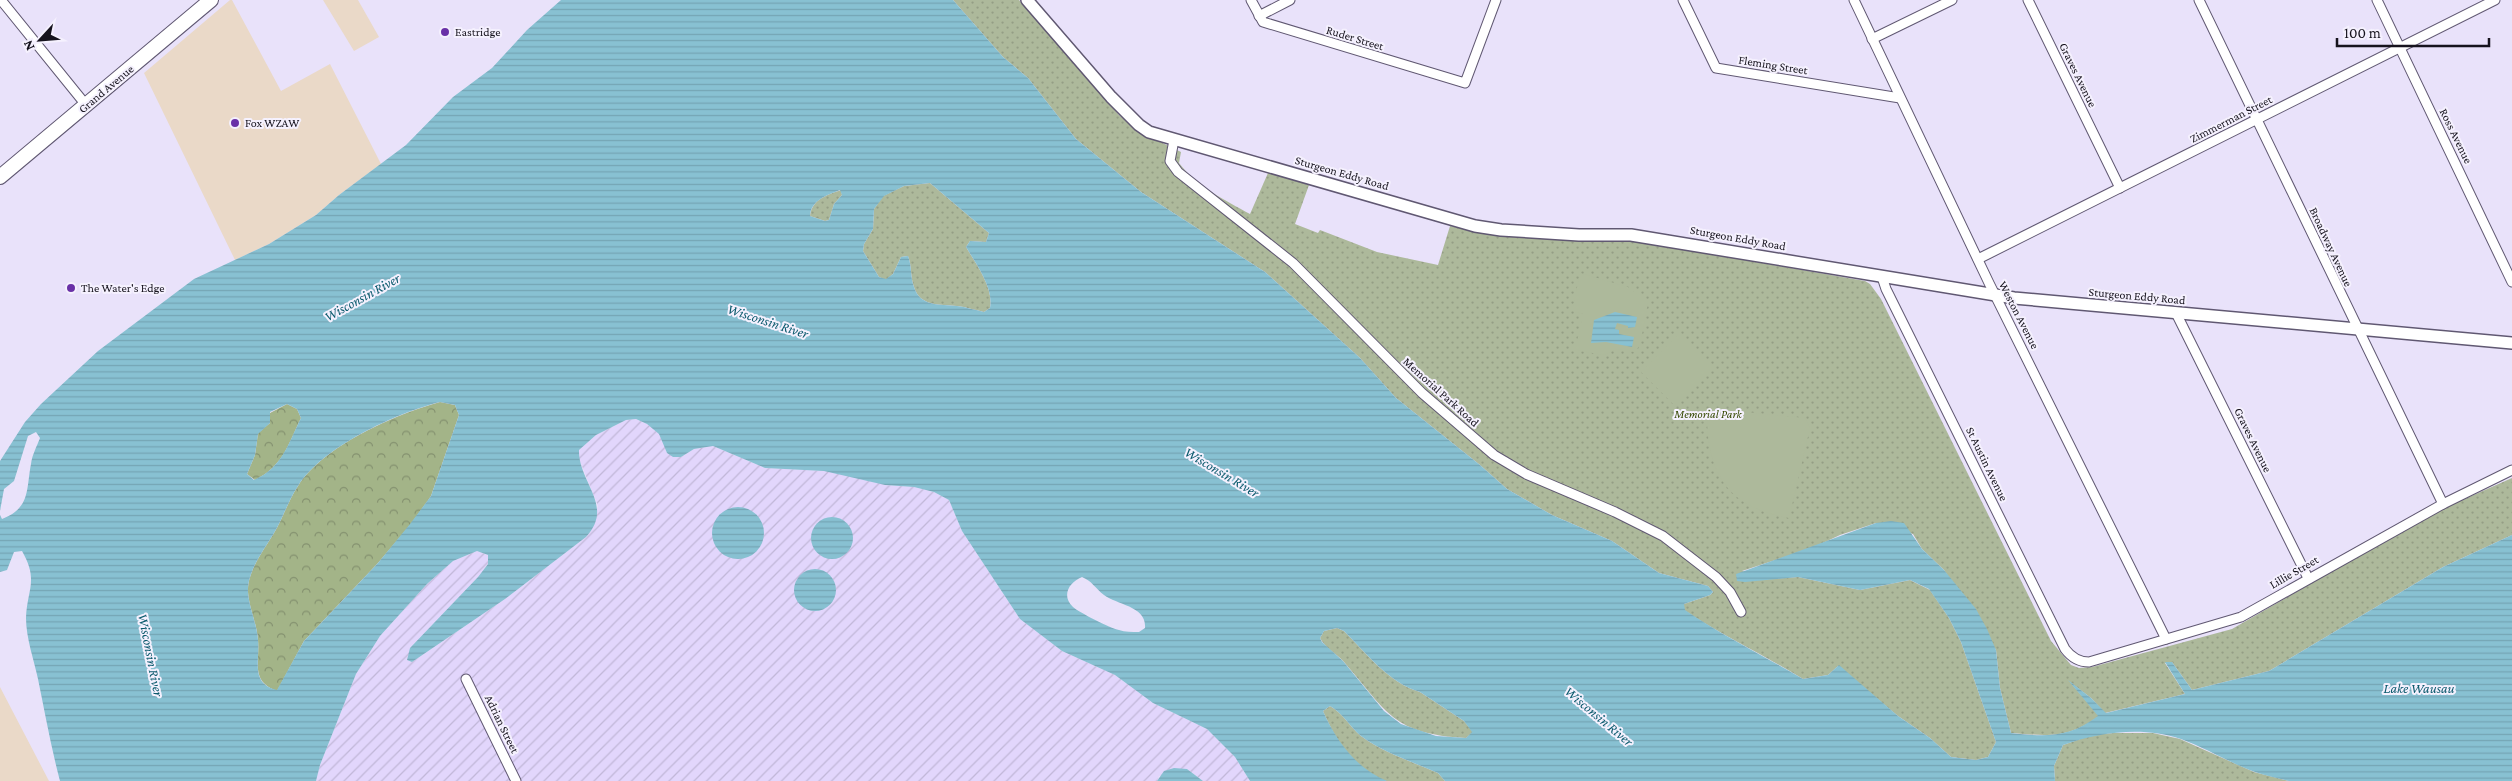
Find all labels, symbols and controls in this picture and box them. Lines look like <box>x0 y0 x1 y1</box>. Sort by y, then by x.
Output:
north arrow <box>15 15 65 65</box>
scale bar <box>2337 15 2490 47</box>
street label: Ruder Street <box>1325 23 1386 54</box>
place label: Eastridge <box>455 25 501 39</box>
text: 100 m <box>2344 25 2381 41</box>
marker: Eastridge <box>439 26 451 38</box>
text: N <box>19 37 38 53</box>
street label: Graves Avenue <box>2056 40 2100 110</box>
street label: Fleming Street <box>1737 53 1810 78</box>
street label: Grand Avenue <box>76 62 136 116</box>
street label: Zimmerman Street <box>2188 92 2275 146</box>
street label: Ross Avenue <box>2437 106 2475 166</box>
place label: Fox WZAW <box>245 116 299 130</box>
marker: Fox WZAW <box>229 117 241 129</box>
street label: Sturgeon Eddy Road <box>1293 153 1391 193</box>
street label: Broadway Avenue <box>2307 205 2355 289</box>
street label: Sturgeon Eddy Road <box>1689 223 1788 253</box>
water label: Wisconsin River <box>321 269 404 324</box>
street label: Weston Avenue <box>1996 279 2042 351</box>
place label: The Water's Edge <box>81 281 165 295</box>
marker: The Water's Edge <box>65 282 77 294</box>
street label: Sturgeon Eddy Road <box>2088 285 2187 307</box>
water label: Wisconsin River <box>726 300 811 342</box>
street label: Memorial Park Road <box>1400 354 1482 430</box>
street label: Graves Avenue <box>2231 405 2275 475</box>
park label: Memorial Park <box>1673 407 1742 421</box>
street label: St Austin Avenue <box>1963 425 2011 503</box>
water label: Wisconsin River <box>1182 444 1263 501</box>
street label: Lillie Street <box>2267 552 2322 592</box>
water label: Wisconsin River <box>135 612 167 699</box>
water label: Lake Wausau <box>2383 680 2455 696</box>
water label: Wisconsin River <box>1562 683 1637 750</box>
street label: Adrian Street <box>482 693 523 756</box>

